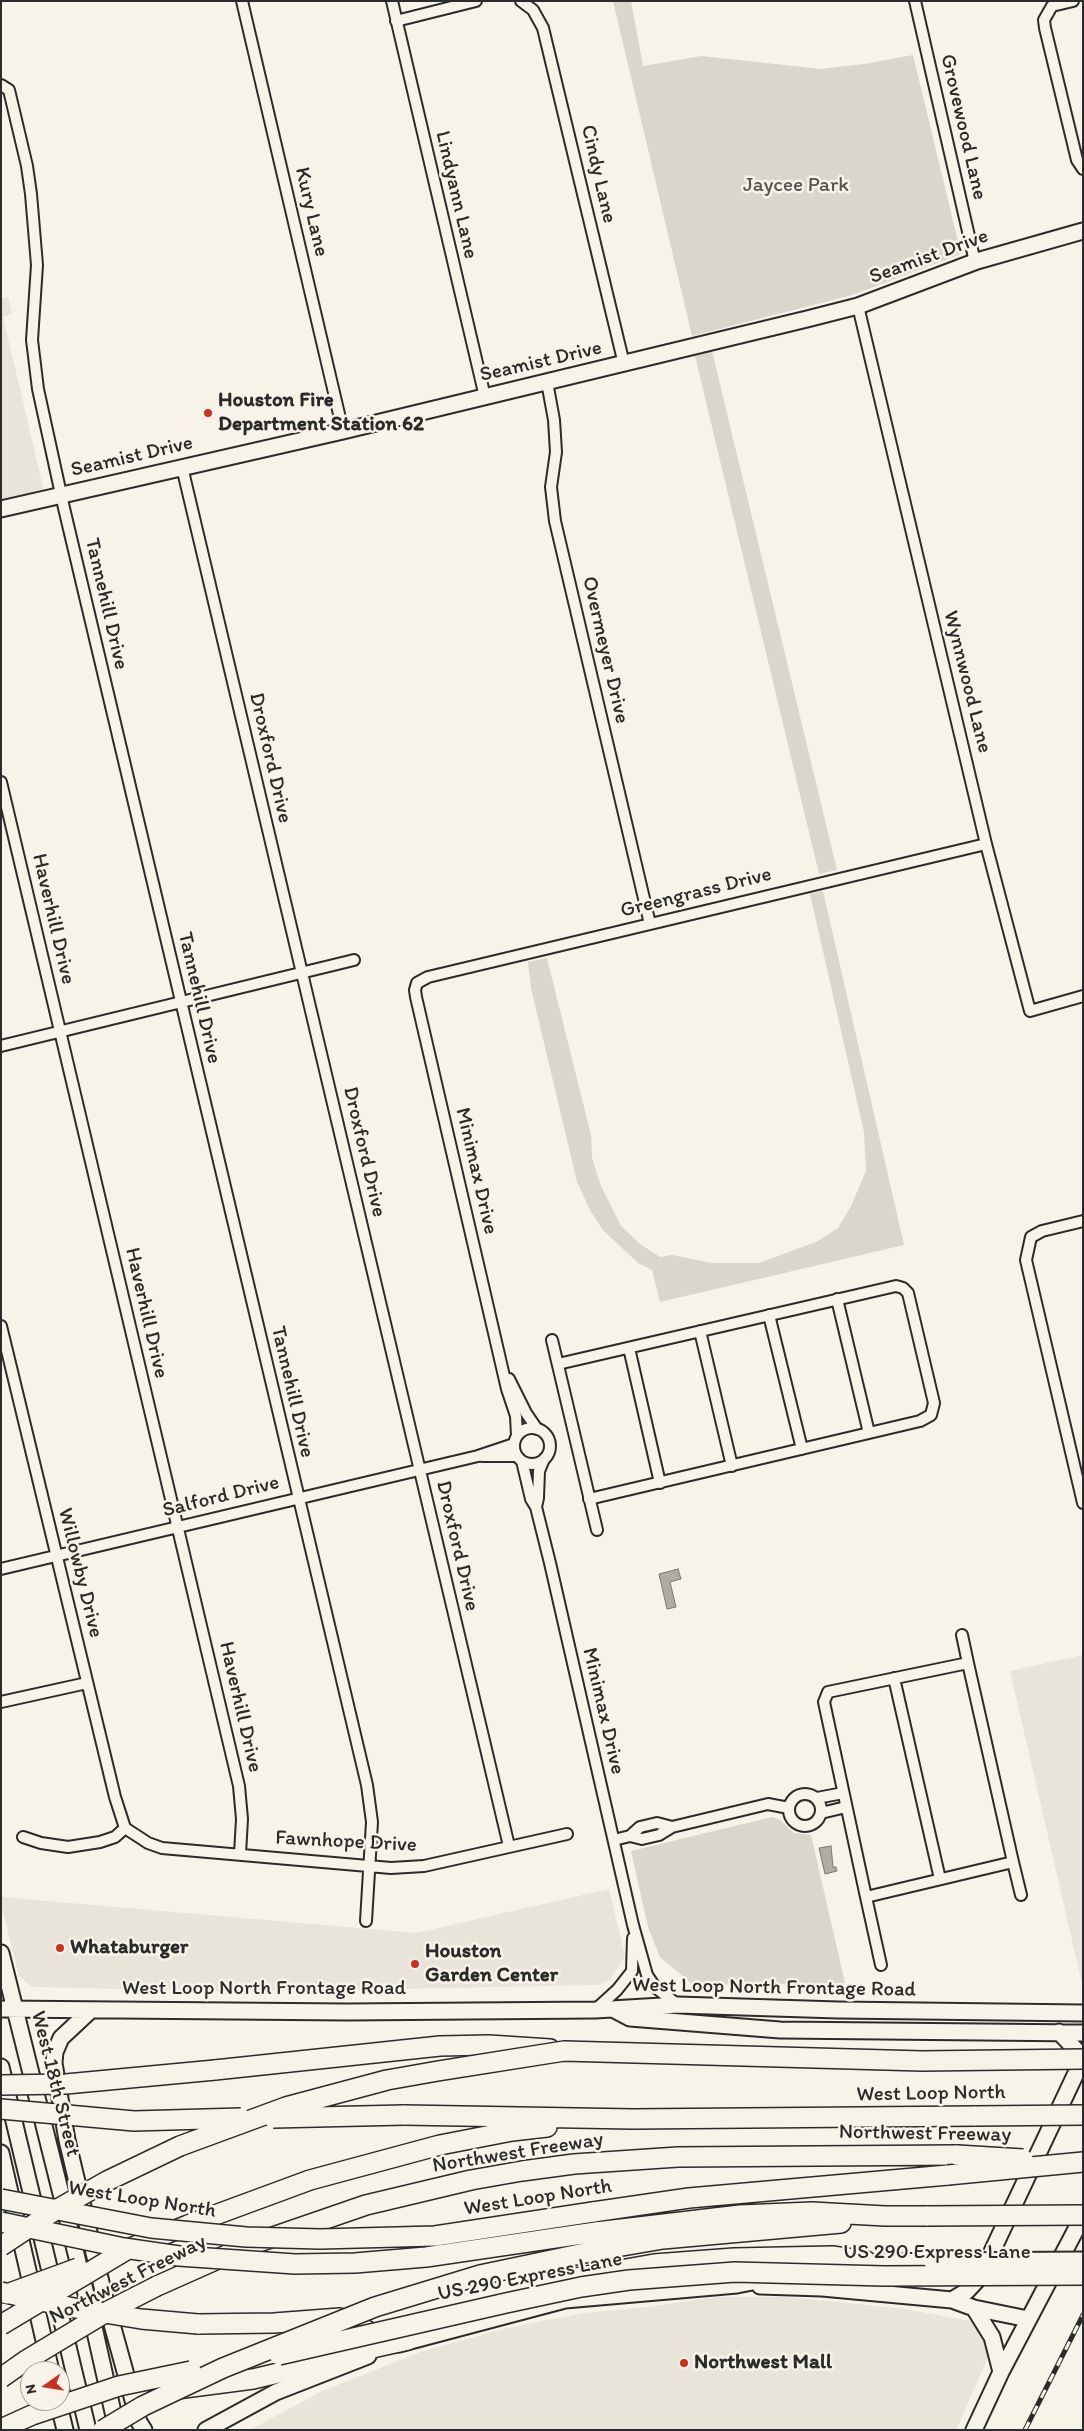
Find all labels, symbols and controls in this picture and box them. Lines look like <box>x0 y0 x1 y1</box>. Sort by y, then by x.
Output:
street label: Grovewood Lane <box>934 52 992 202</box>
street label: Cindy Lane <box>574 122 622 226</box>
street label: Lindyann Lane <box>429 129 483 261</box>
street label: Kury Lane <box>288 165 334 259</box>
park label: Jaycee Park <box>743 173 849 199</box>
street label: Seamist Drive <box>866 224 992 290</box>
street label: Seamist Drive <box>478 336 604 388</box>
place label: Houston Fire Department Station 62 <box>218 388 424 438</box>
marker: Houston Fire Department Station 62 <box>202 407 214 419</box>
street label: Seamist Drive <box>69 431 195 483</box>
street label: Tannehill Drive <box>79 536 133 672</box>
street label: Overmeyer Drive <box>576 574 634 726</box>
street label: Wynnwood Lane <box>937 608 997 756</box>
street label: Droxford Drive <box>243 690 297 826</box>
street label: Haverhill Drive <box>26 851 80 987</box>
street label: Greengrass Drive <box>618 862 774 924</box>
street label: Tannehill Drive <box>172 930 226 1066</box>
street label: Droxford Drive <box>337 1084 391 1220</box>
street label: Minimax Drive <box>449 1105 503 1237</box>
street label: Haverhill Drive <box>119 1245 173 1381</box>
street label: Tannehill Drive <box>265 1324 319 1460</box>
street label: Salford Drive <box>160 1470 282 1524</box>
street label: Droxford Drive <box>430 1478 484 1614</box>
street label: Willowby Drive <box>52 1505 108 1641</box>
street label: Haverhill Drive <box>213 1639 267 1775</box>
street label: Minimax Drive <box>576 1645 630 1777</box>
street label: Fawnhope Drive <box>275 1826 417 1858</box>
place label: Whataburger <box>70 1935 188 1961</box>
place label: Houston Garden Center <box>425 1939 558 1989</box>
marker: Whataburger <box>54 1942 66 1954</box>
marker: Houston Garden Center <box>409 1958 421 1970</box>
street label: West Loop North Frontage Road <box>632 1973 916 2003</box>
street label: West Loop North Frontage Road <box>122 1976 406 2002</box>
street label: West 18th Street <box>25 2009 85 2159</box>
street label: West Loop North <box>856 2080 1006 2108</box>
street label: Northwest Freeway <box>839 2120 1011 2148</box>
street label: Northwest Freeway <box>431 2127 605 2179</box>
street label: West Loop North <box>462 2174 614 2222</box>
street label: West Loop North <box>66 2176 218 2224</box>
street label: Northwest Freeway <box>45 2230 211 2330</box>
street label: US 290 Express Lane <box>843 2240 1031 2266</box>
street label: US 290 Express Lane <box>436 2247 624 2307</box>
place label: Northwest Mall <box>694 2350 832 2376</box>
marker: Northwest Mall <box>678 2357 690 2369</box>
north arrow <box>20 2361 70 2411</box>
text: N <box>22 2383 40 2396</box>

